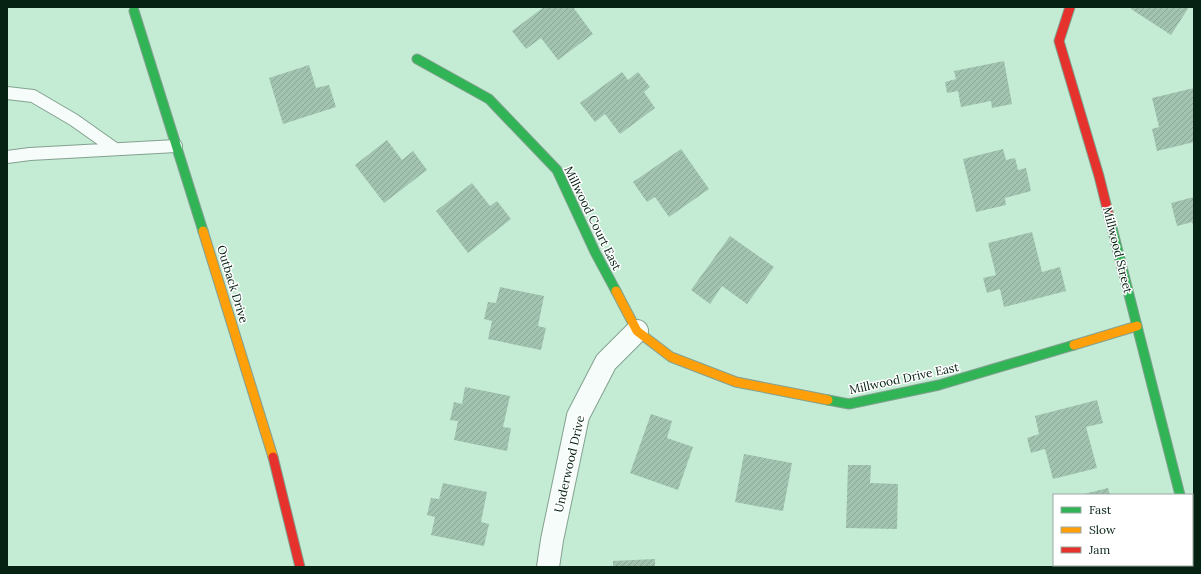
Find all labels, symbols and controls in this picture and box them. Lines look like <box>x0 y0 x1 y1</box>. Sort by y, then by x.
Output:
street label: Millwood Court East <box>561 163 625 273</box>
street label: Millwood Street <box>1100 205 1136 295</box>
street label: Outback Drive <box>214 243 252 325</box>
street label: Millwood Drive East <box>848 359 961 397</box>
street label: Underwood Drive <box>551 414 588 514</box>
legend <box>1053 494 1193 566</box>
text: Fast <box>1089 502 1112 517</box>
text: Slow <box>1089 522 1116 537</box>
text: Jam <box>1088 542 1110 557</box>

